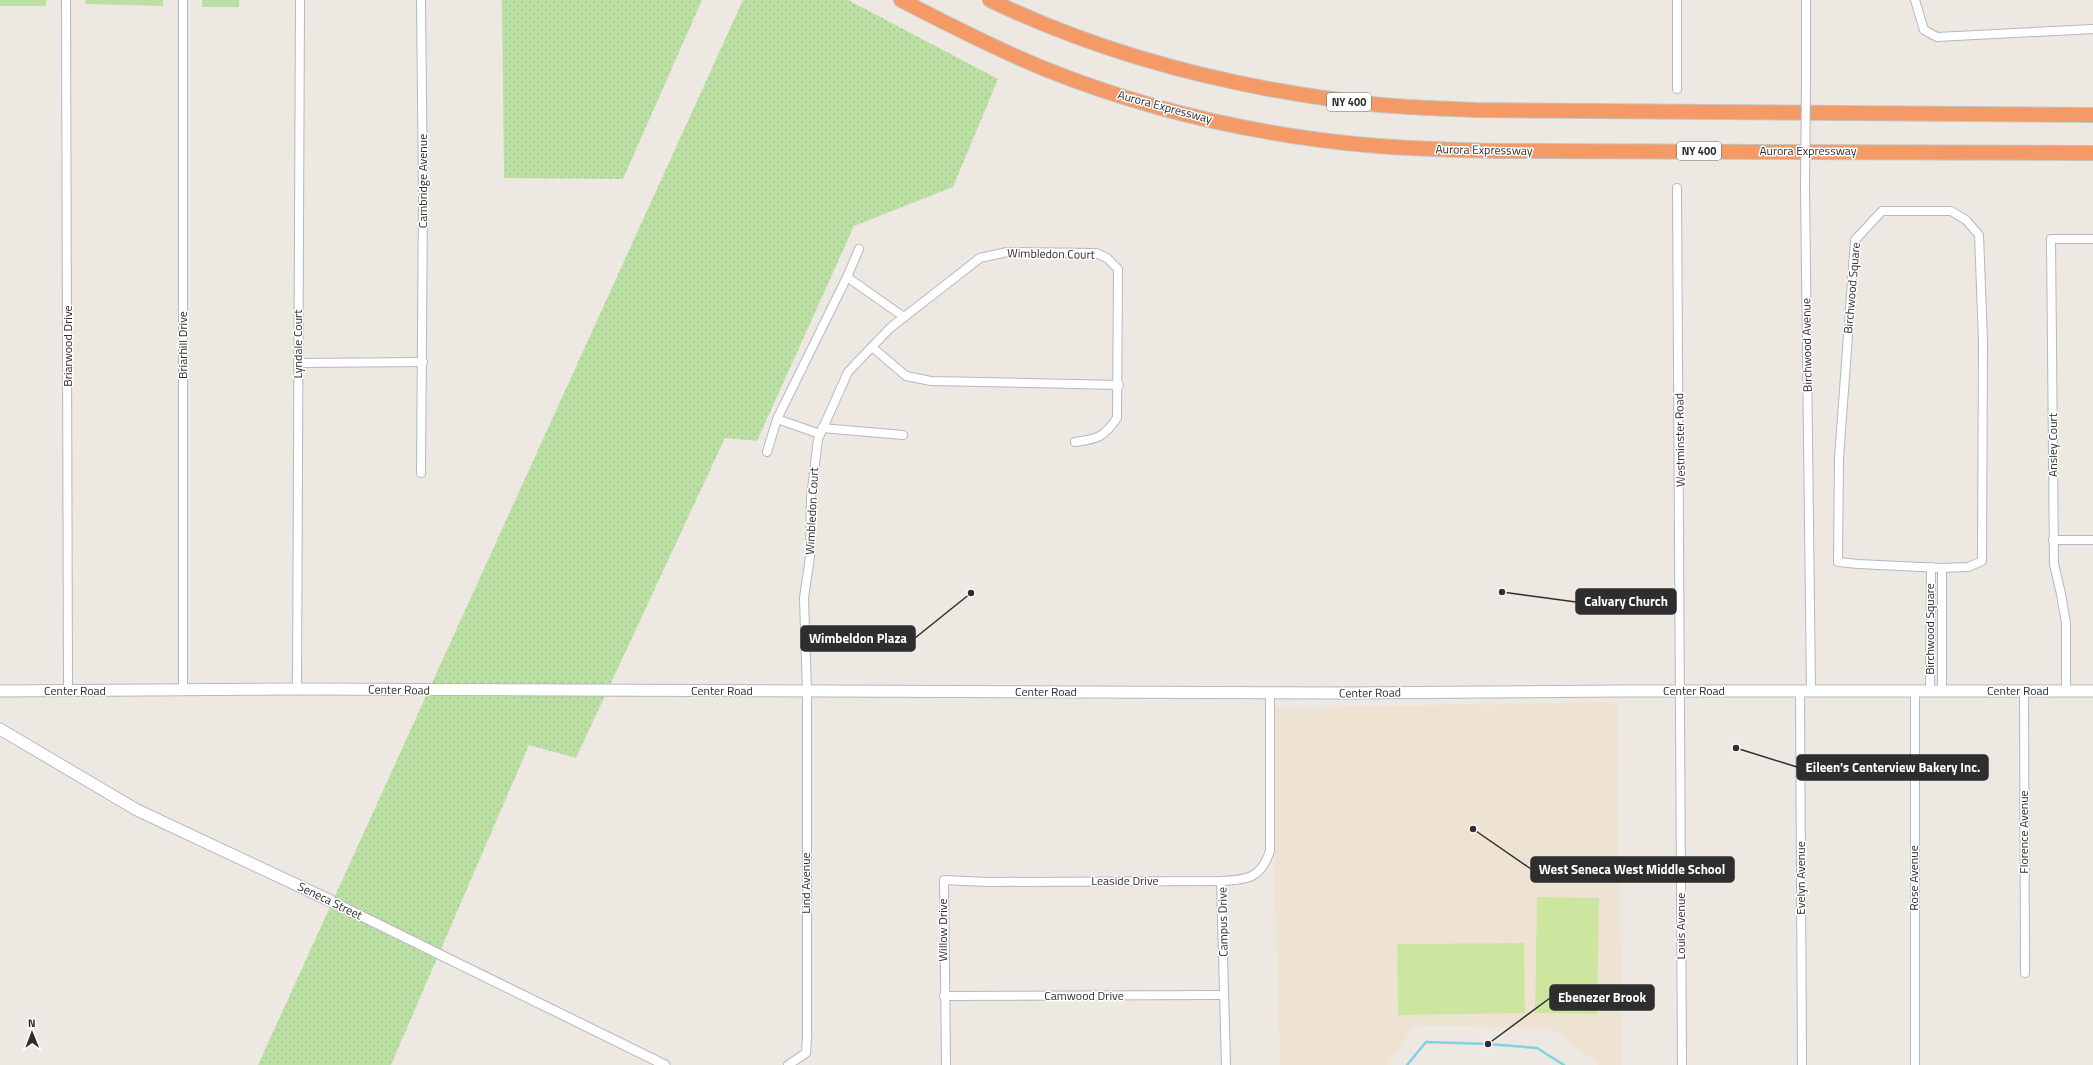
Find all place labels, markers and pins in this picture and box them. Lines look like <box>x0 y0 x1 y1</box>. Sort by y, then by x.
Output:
callout: Calvary Church <box>1576 589 1676 614</box>
callout: Wimbeldon Plaza <box>801 626 915 651</box>
callout: Eileen's Centerview Bakery Inc. <box>1797 755 1988 780</box>
callout: West Seneca West Middle School <box>1531 857 1734 882</box>
callout: Ebenezer Brook <box>1550 985 1654 1010</box>

